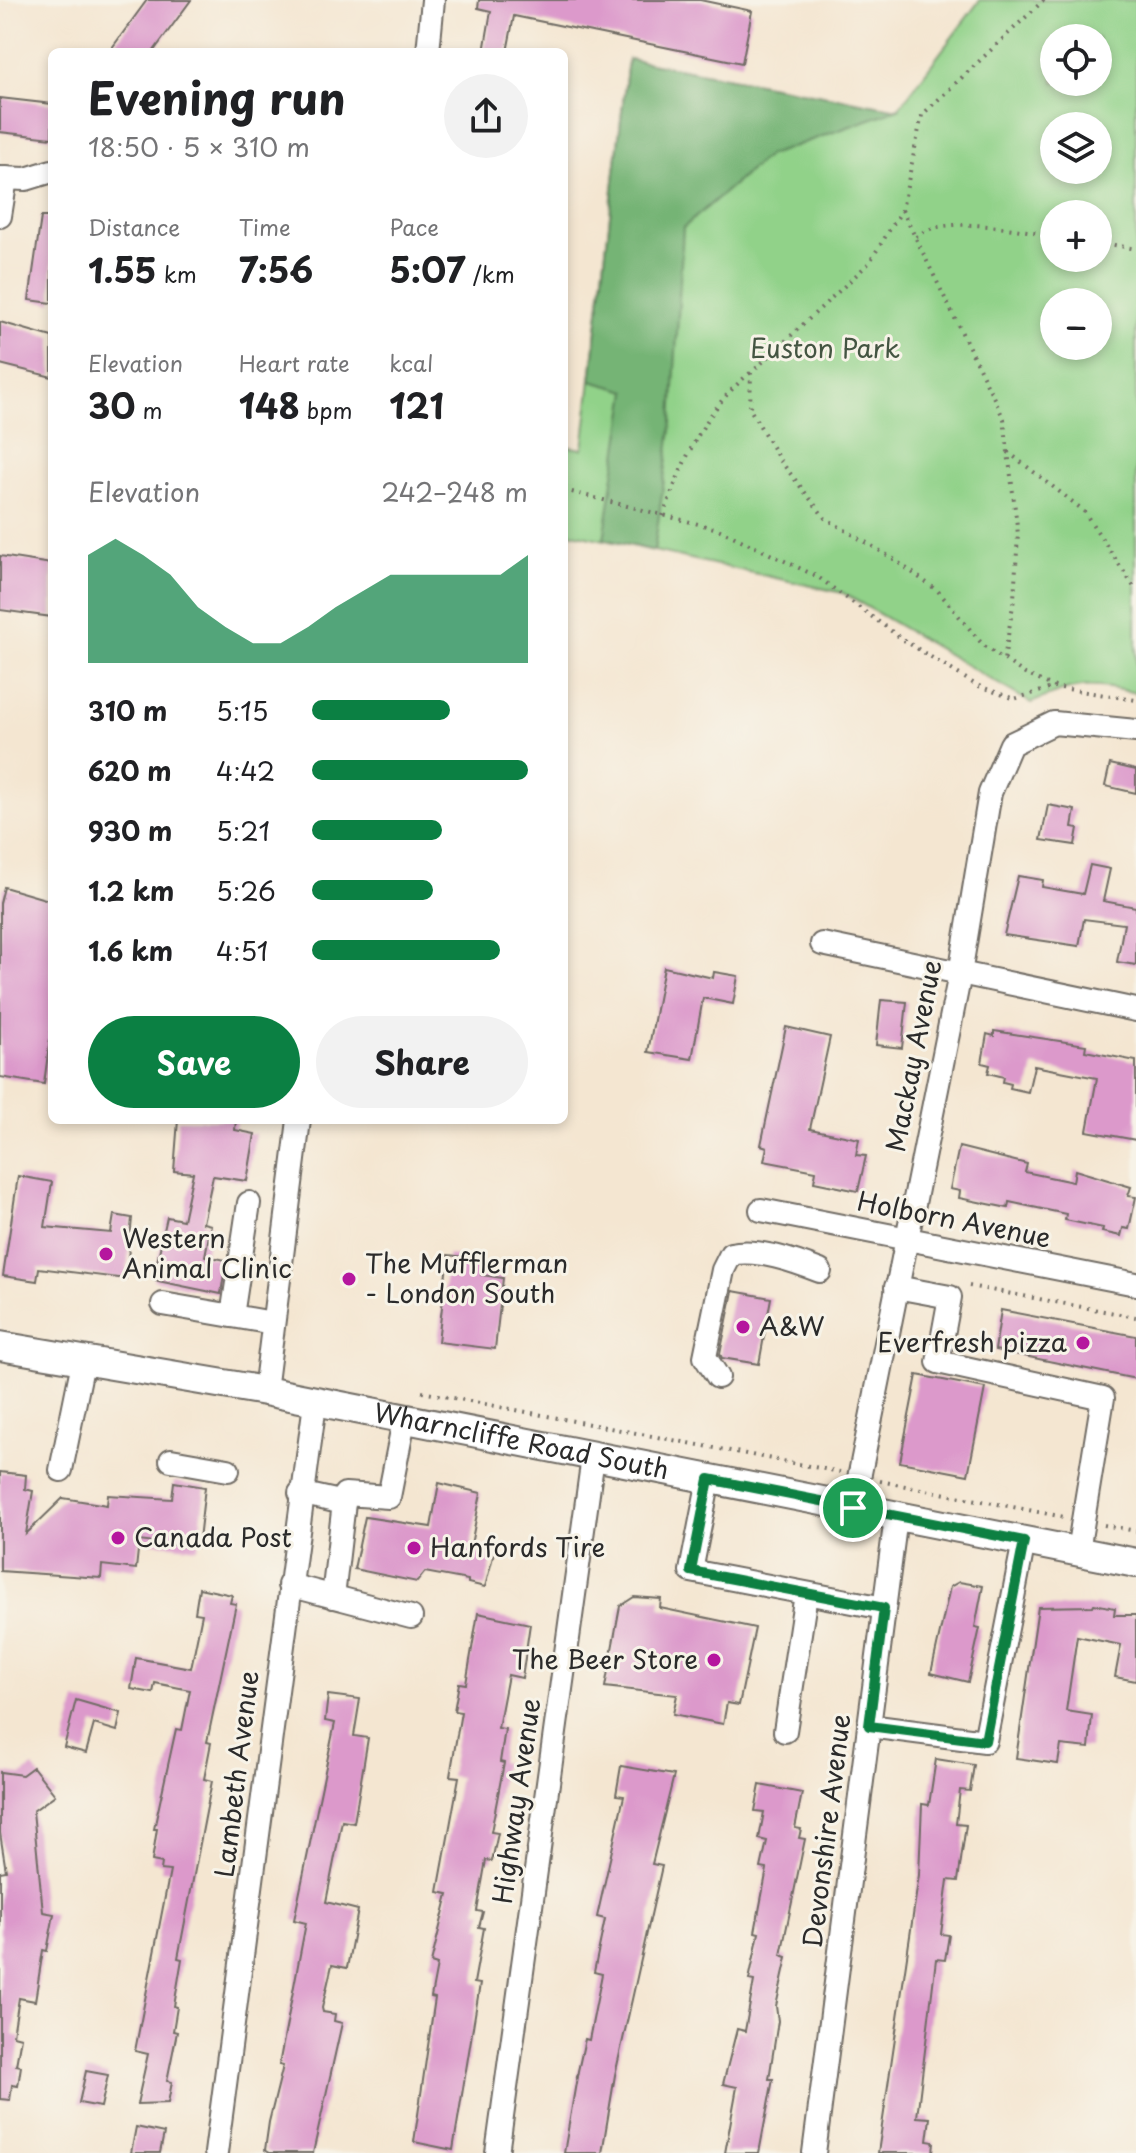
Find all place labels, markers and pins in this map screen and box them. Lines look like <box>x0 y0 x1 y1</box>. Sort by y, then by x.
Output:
place label: Western Animal Clinic <box>122 1218 292 1287</box>
place label: The Mufflerman - London South <box>365 1243 568 1312</box>
marker: Western Animal Clinic <box>97 1245 115 1263</box>
marker: The Mufflerman - London South <box>340 1270 358 1288</box>
place label: A&W <box>759 1306 825 1345</box>
marker: A&W <box>734 1318 752 1336</box>
place label: Everfresh pizza <box>877 1322 1068 1361</box>
marker: Everfresh pizza <box>1074 1334 1092 1352</box>
pin <box>819 1474 887 1542</box>
place label: Canada Post <box>134 1517 292 1556</box>
place label: Hanfords Tire <box>430 1527 605 1566</box>
marker: Canada Post <box>109 1529 127 1547</box>
marker: Hanfords Tire <box>405 1539 423 1557</box>
place label: The Beer Store <box>512 1639 698 1678</box>
marker: The Beer Store <box>705 1651 723 1669</box>

